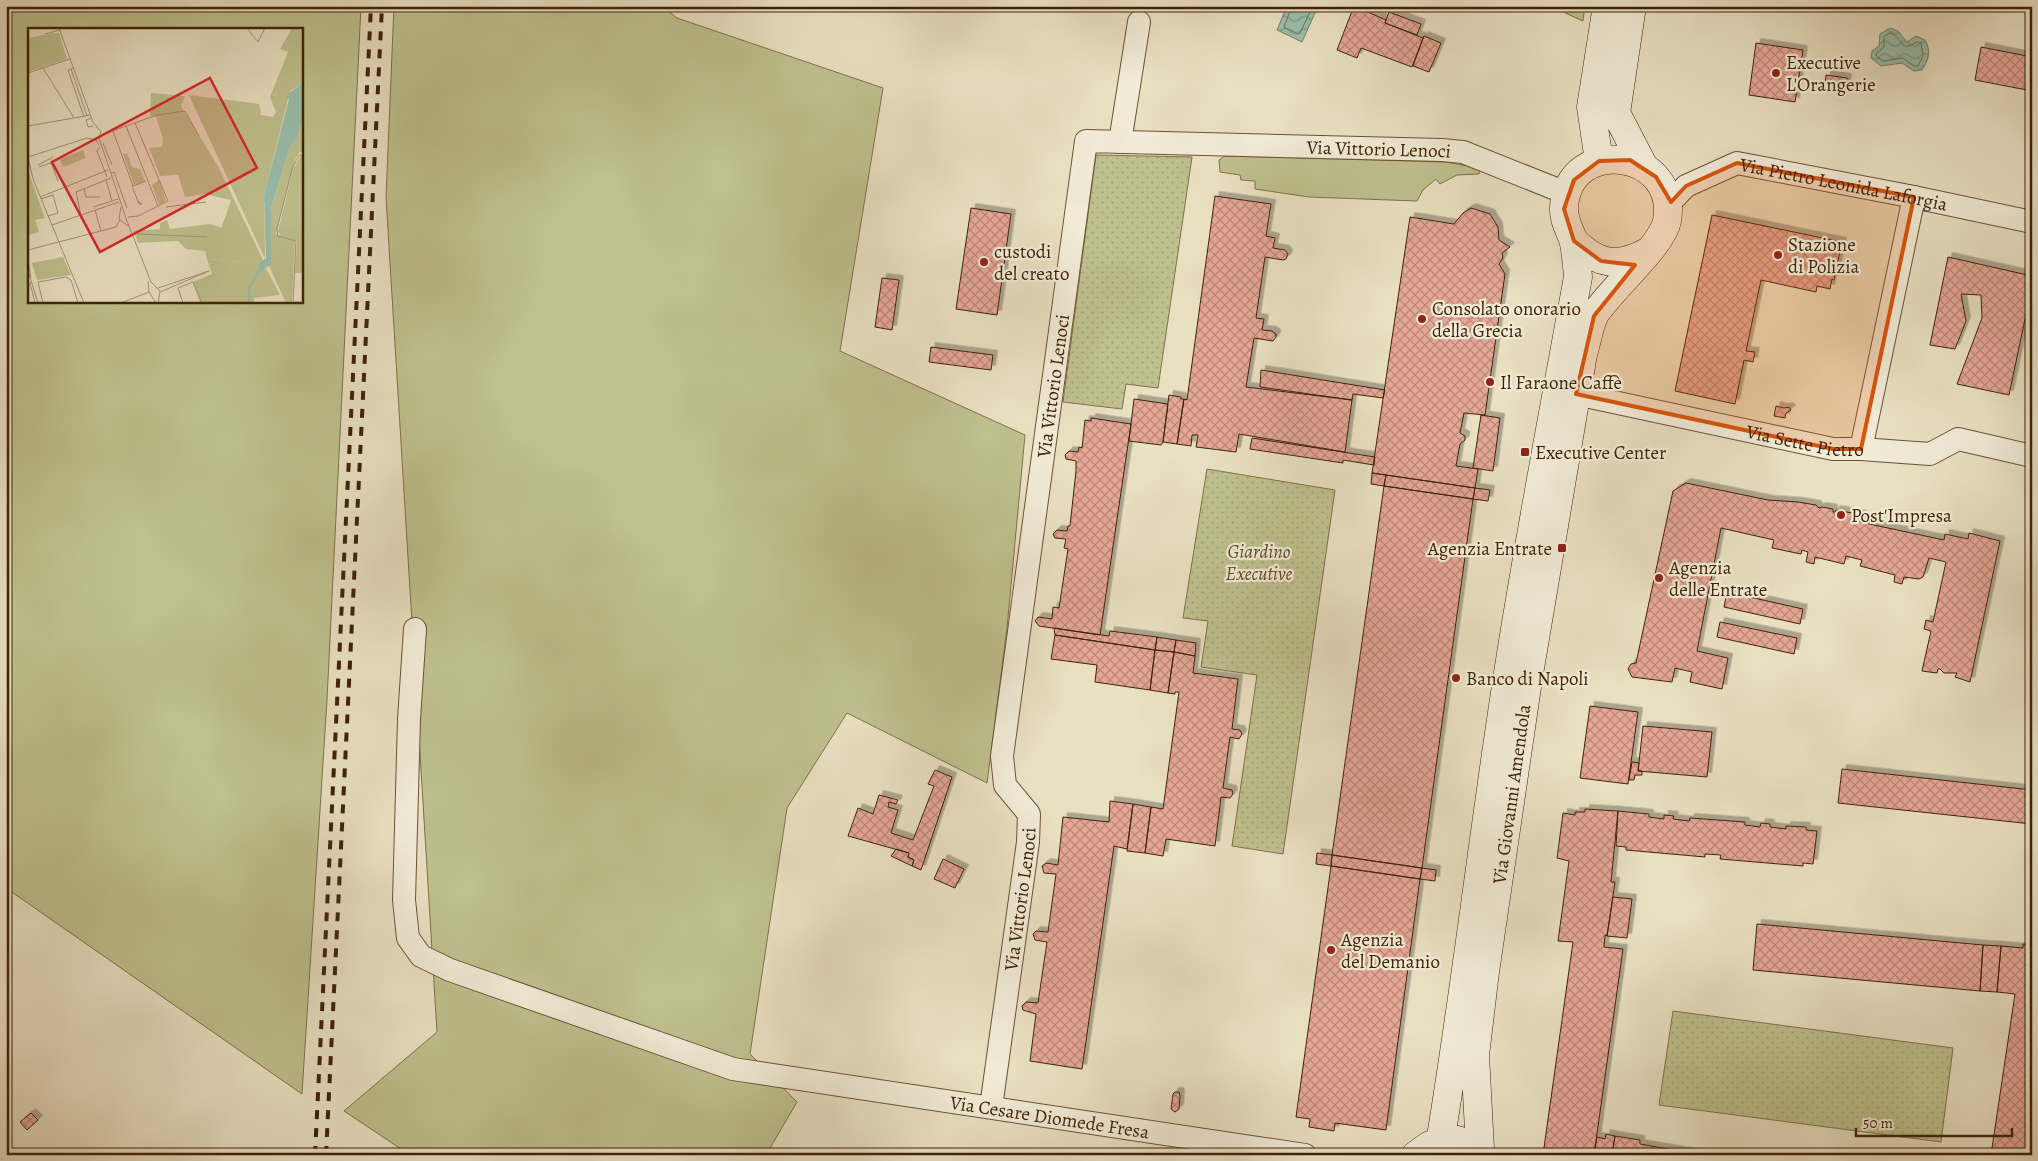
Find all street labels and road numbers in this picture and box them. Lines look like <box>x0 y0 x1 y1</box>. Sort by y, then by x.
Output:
street label: Via Vittorio Lenoci <box>1305 135 1452 165</box>
street label: Via Pietro Leonida Laforgia <box>1737 152 1950 218</box>
street label: Via Vittorio Lenoci <box>1031 313 1076 460</box>
street label: Via Sette Pietro <box>1743 419 1864 463</box>
street label: Via Giovanni Amendola <box>1486 702 1537 887</box>
street label: Via Vittorio Lenoci <box>998 827 1043 973</box>
street label: Via Cesare Diomede Fresa <box>947 1090 1151 1145</box>

